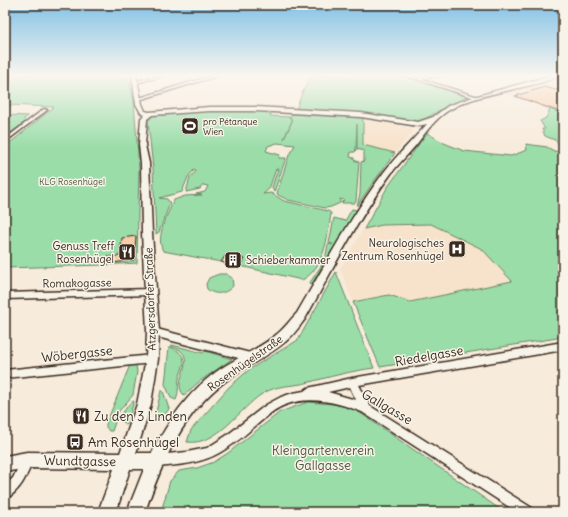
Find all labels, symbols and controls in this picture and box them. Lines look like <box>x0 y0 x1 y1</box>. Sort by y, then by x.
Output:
sports icon: pro Pétanque Wien <box>180 116 200 136</box>
place label: pro Pétanque Wien <box>203 116 257 137</box>
park label: KLG Rosenhügel <box>39 176 105 187</box>
place label: Neurologisches Zentrum Rosenhügel <box>341 236 444 263</box>
place label: Genuss Treff Rosenhügel <box>52 239 114 266</box>
hospital icon: Neurologisches Zentrum Rosenhügel <box>447 239 467 259</box>
restaurant icon: Genuss Treff Rosenhügel <box>117 242 137 262</box>
street label: Atzgersdorfer Straße <box>141 247 159 351</box>
building icon: Schieberkammer <box>223 250 243 270</box>
place label: Schieberkammer <box>246 253 331 267</box>
street label: Romakogasse <box>42 275 112 291</box>
street label: Rosenhügelstraße <box>205 332 285 394</box>
street label: Wöbergasse <box>41 342 113 366</box>
street label: Riedelgasse <box>393 342 465 370</box>
street label: Gallgasse <box>358 386 416 428</box>
restaurant icon: Zu den 3 Linden <box>71 406 91 426</box>
place label: Zu den 3 Linden <box>94 408 188 425</box>
bus stop icon: Am Rosenhügel <box>65 432 85 452</box>
place label: Am Rosenhügel <box>88 434 179 451</box>
park label: Kleingartenverein Gallgasse <box>272 442 375 474</box>
street label: Wundtgasse <box>44 452 116 470</box>

